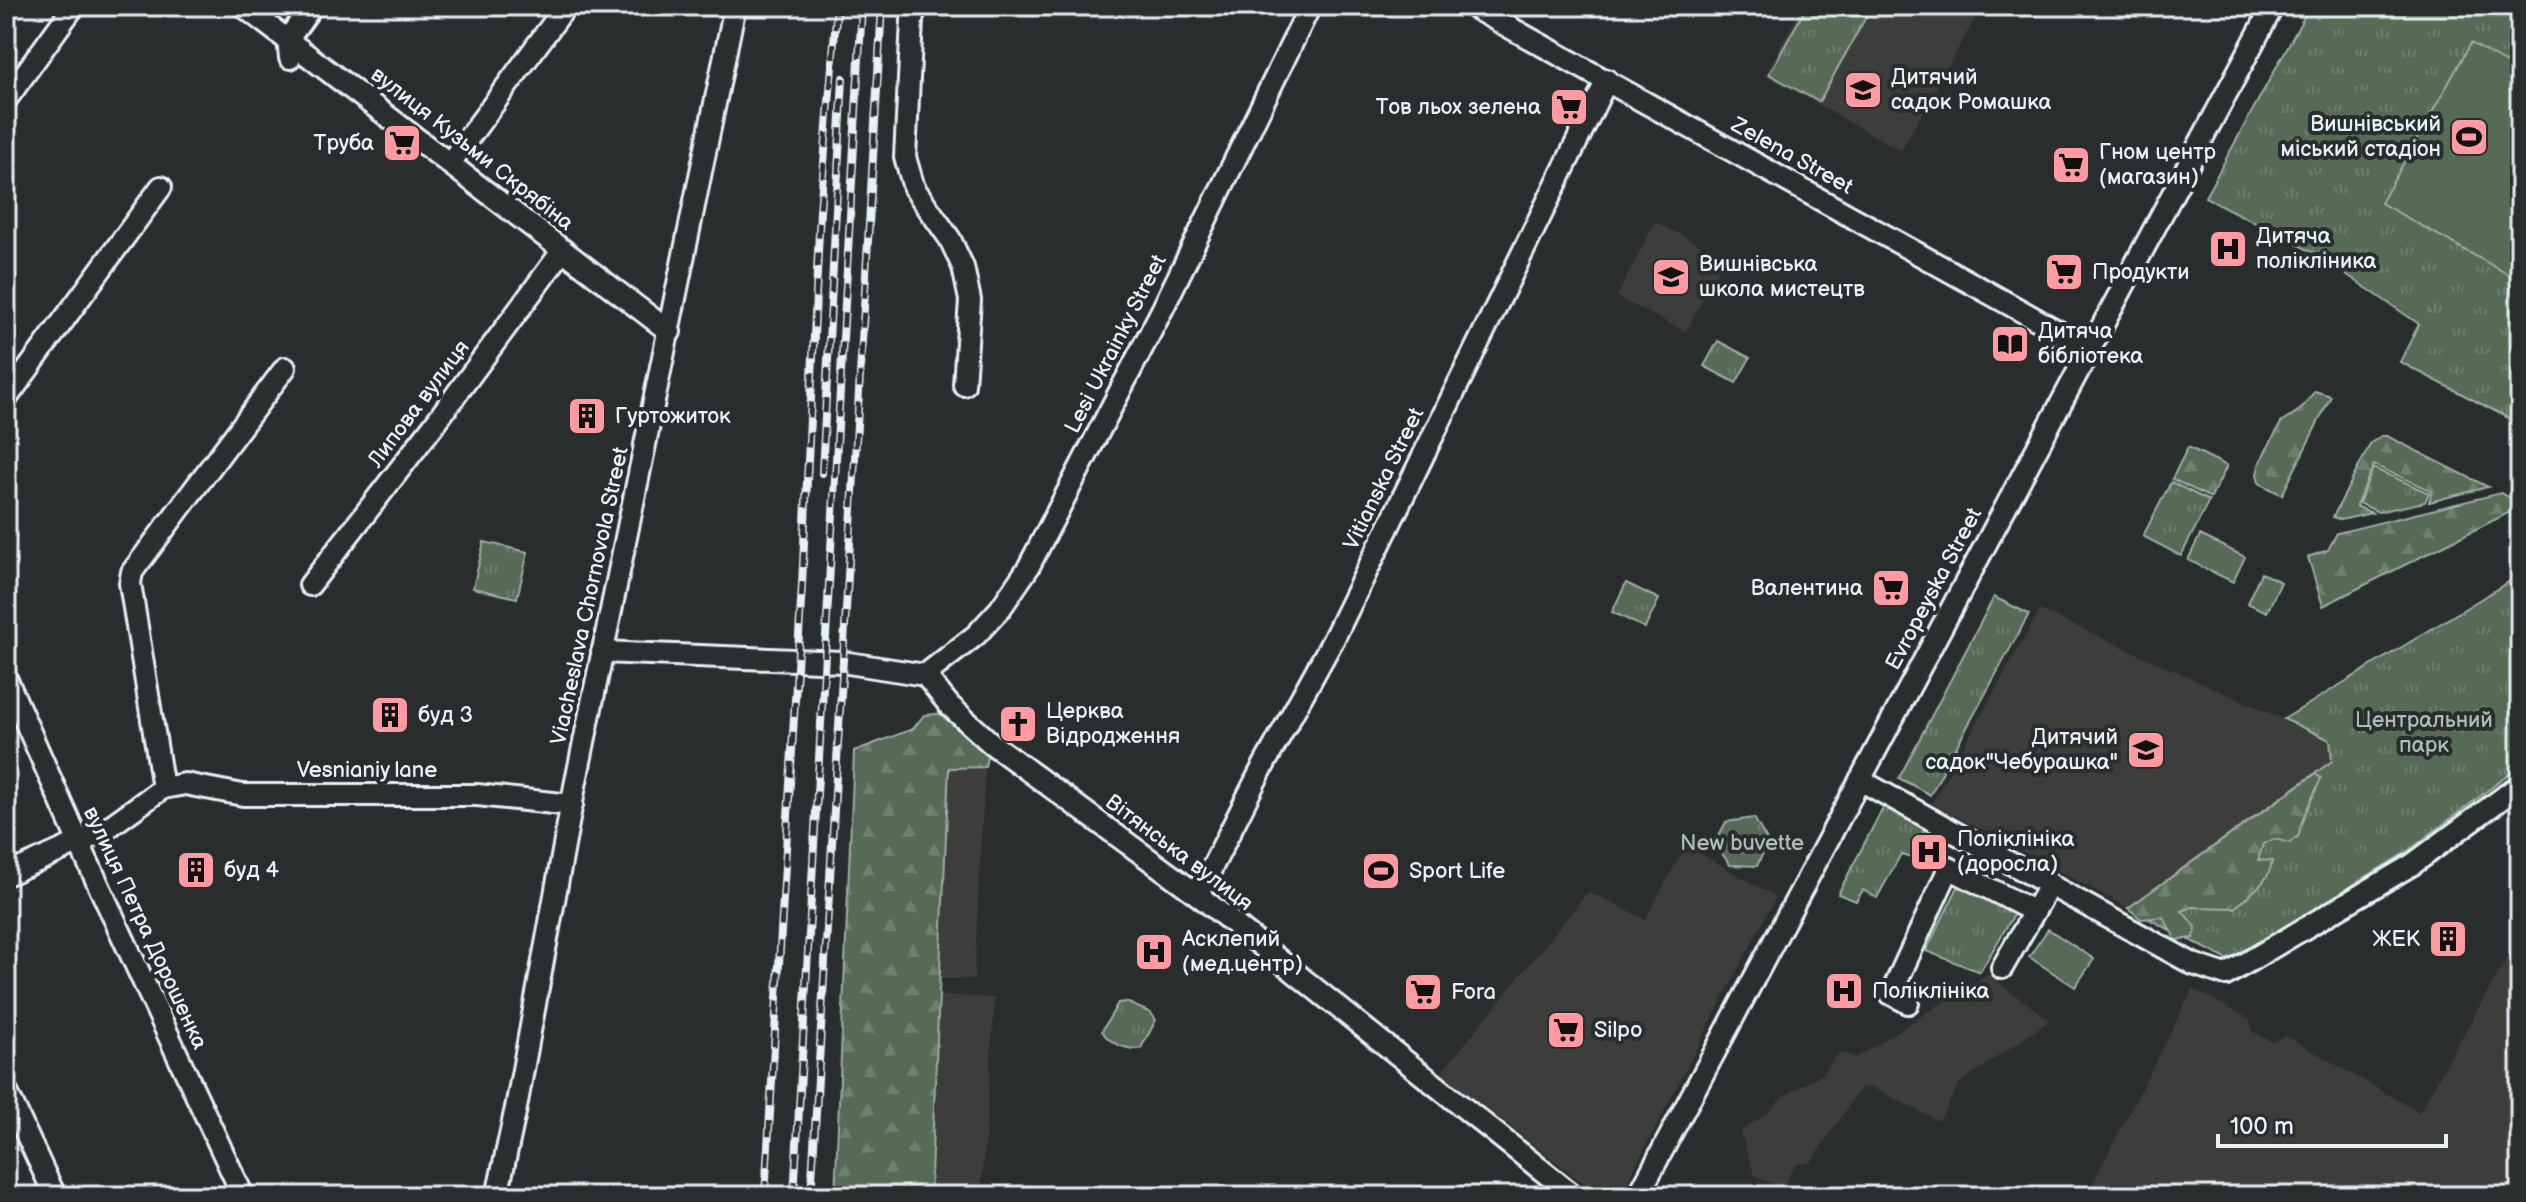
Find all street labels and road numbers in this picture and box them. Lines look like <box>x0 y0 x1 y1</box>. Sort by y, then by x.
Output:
street label: вулиця Кузьми Скрябіна <box>365 61 579 237</box>
street label: Zelena Street <box>1725 111 1858 201</box>
street label: Lesi Ukrainky Street <box>1059 250 1173 438</box>
street label: Липова вулиця <box>362 335 476 474</box>
street label: Vitianska Street <box>1338 403 1430 555</box>
street label: Viacheslava Chornovola Street <box>545 444 635 747</box>
street label: Evropeyska Street <box>1880 503 1988 675</box>
street label: Vesnianiy lane <box>297 757 437 784</box>
street label: Вітянська вулиця <box>1100 789 1258 917</box>
street label: вулиця Петра Дорошенка <box>77 802 213 1054</box>

